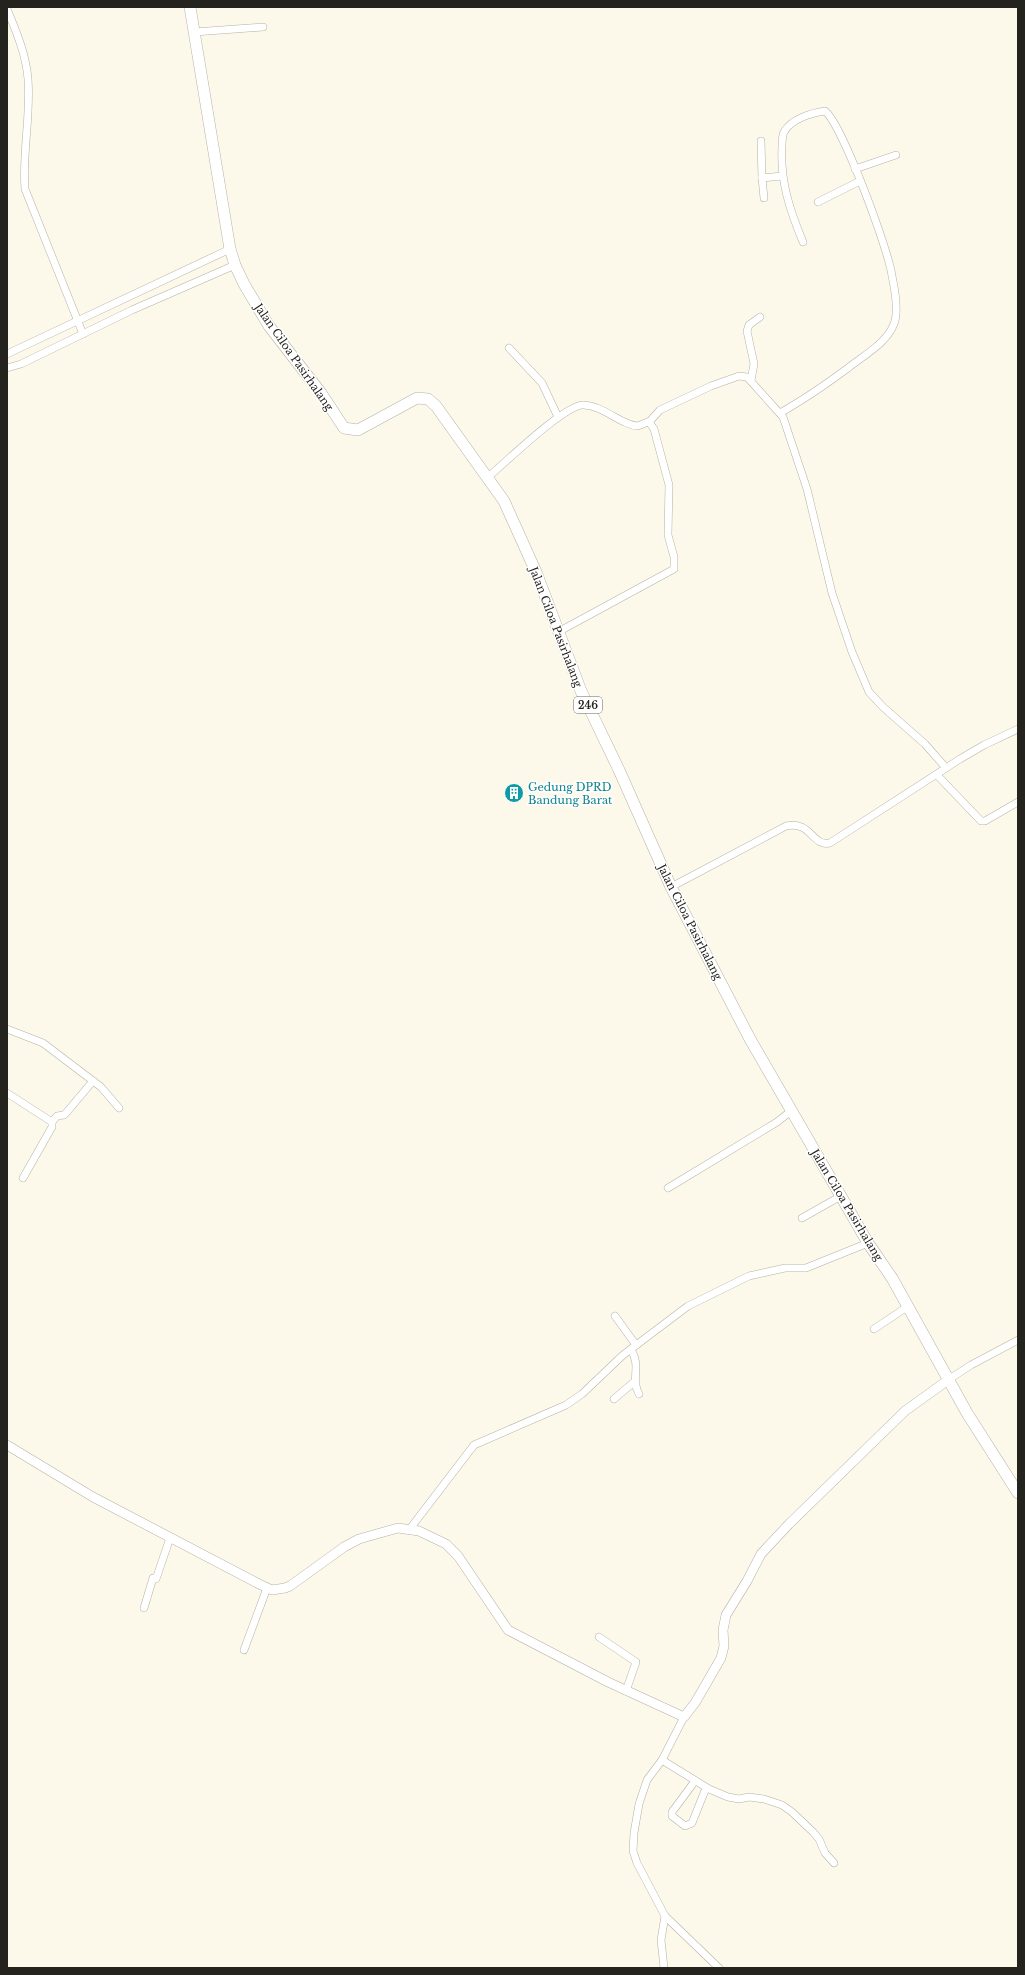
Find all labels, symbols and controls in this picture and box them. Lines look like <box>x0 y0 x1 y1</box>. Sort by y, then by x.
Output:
street label: Jalan Ciloa Pasirhalang <box>250 299 337 414</box>
street label: Jalan Ciloa Pasirhalang <box>526 563 586 690</box>
road number: 246 <box>574 697 602 713</box>
place label: Gedung DPRD Bandung Barat <box>528 780 613 807</box>
building icon: Gedung DPRD Bandung Barat <box>503 782 525 804</box>
street label: Jalan Ciloa Pasirhalang <box>654 860 725 983</box>
street label: Jalan Ciloa Pasirhalang <box>807 1145 886 1264</box>

